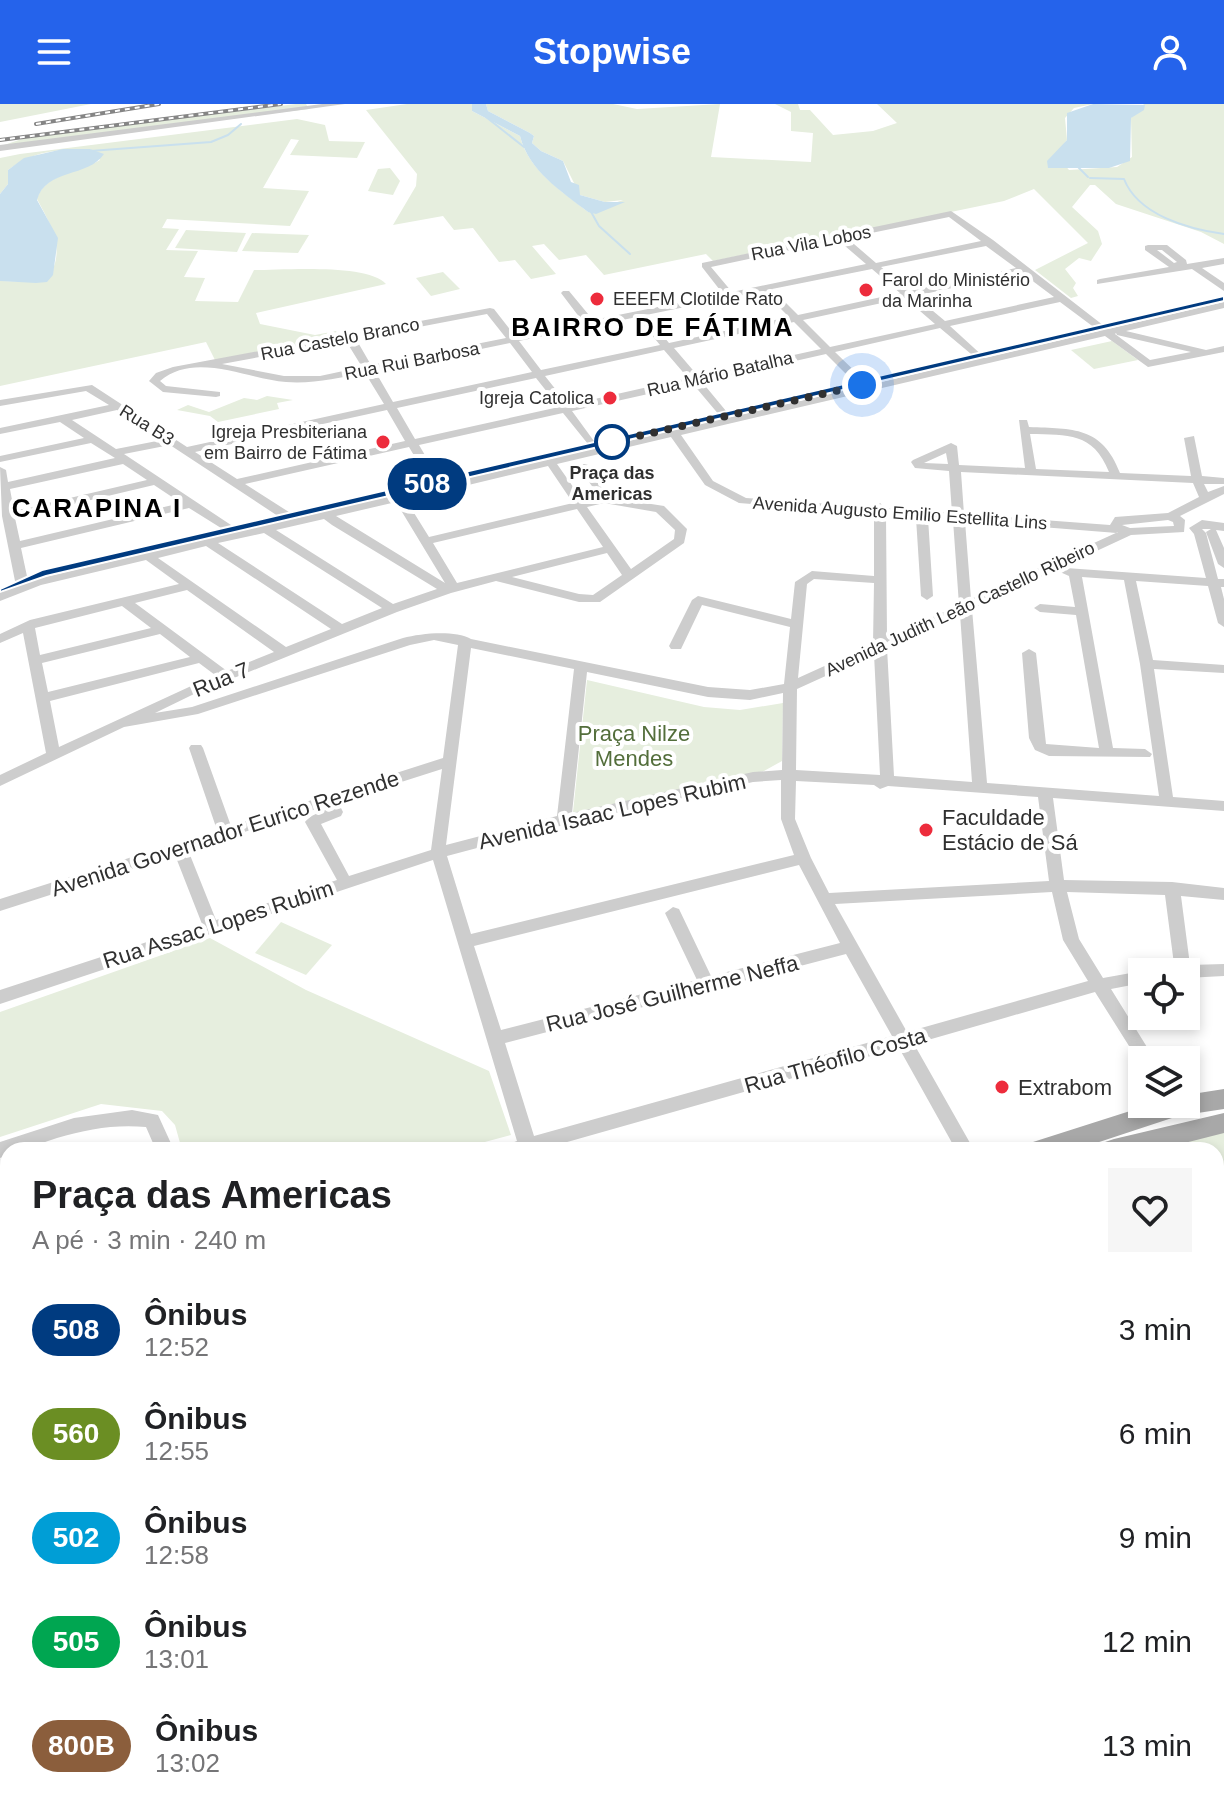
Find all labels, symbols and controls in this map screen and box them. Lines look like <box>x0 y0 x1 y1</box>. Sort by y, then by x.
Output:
icon: menu <box>32 30 76 74</box>
icon: person <box>1148 30 1192 74</box>
text: Stopwise <box>533 31 691 72</box>
street label: Rua Vila Lobos <box>749 222 873 264</box>
place label: Farol do Ministério da Marinha <box>882 270 1030 311</box>
marker: Farol do Ministério da Marinha <box>857 281 875 299</box>
place label: EEEFM Clotilde Rato <box>613 289 783 309</box>
marker: EEEFM Clotilde Rato <box>588 290 606 308</box>
district label: BAIRRO DE FÁTIMA <box>511 312 795 342</box>
street label: Rua Castelo Branco <box>259 314 421 364</box>
street label: Rua Rui Barbosa <box>343 338 482 384</box>
street label: Rua Mário Batalha <box>645 347 796 401</box>
your location <box>842 365 882 405</box>
place label: Igreja Catolica <box>479 388 595 408</box>
marker: Igreja Catolica <box>601 389 619 407</box>
street label: Rua B3 <box>116 401 178 449</box>
place label: Igreja Presbiteriana em Bairro de Fátima <box>204 422 368 463</box>
marker: Praça das Americas <box>595 425 629 459</box>
marker: Igreja Presbiteriana em Bairro de Fátima <box>374 433 392 451</box>
line badge: 508 <box>381 458 473 510</box>
place label: Praça das Americas <box>569 463 655 504</box>
text: 508 <box>404 468 450 499</box>
district label: CARAPINA I <box>12 493 182 523</box>
street label: Avenida Augusto Emilio Estellita Lins <box>752 493 1048 533</box>
street label: Avenida Judith Leão Castello Ribeiro <box>822 538 1098 680</box>
street label: Rua 7 <box>189 657 253 702</box>
park label: Praça Nilze Mendes <box>578 721 690 771</box>
street label: Avenida Governador Eurico Rezende <box>48 765 402 902</box>
street label: Avenida Isaac Lopes Rubim <box>476 769 748 854</box>
place label: Faculdade Estácio de Sá <box>942 805 1079 855</box>
marker: Faculdade Estácio de Sá <box>917 821 935 839</box>
street label: Rua Assac Lopes Rubim <box>100 875 337 974</box>
street label: Rua José Guilherme Neffa <box>544 950 801 1037</box>
map controls <box>1128 958 1200 1118</box>
button: locate <box>1128 958 1200 1030</box>
street label: Rua Théofilo Costa <box>741 1022 930 1098</box>
button: layers <box>1128 1046 1200 1118</box>
place label: Extrabom <box>1018 1075 1112 1100</box>
marker: Extrabom <box>993 1078 1011 1096</box>
button: heart <box>1108 1168 1192 1252</box>
text: Praça das Americas <box>32 1174 392 1216</box>
text: A pé · 3 min · 240 m <box>32 1225 266 1255</box>
text: Ônibus <box>144 1298 247 1331</box>
text: 3 min <box>1119 1313 1192 1346</box>
text: 508 <box>53 1314 99 1345</box>
text: 12:52 <box>144 1332 209 1362</box>
text: Ônibus <box>144 1402 247 1435</box>
text: 6 min <box>1119 1417 1192 1450</box>
text: 560 <box>53 1418 99 1449</box>
text: 12:55 <box>144 1436 209 1466</box>
text: Ônibus <box>144 1506 247 1539</box>
text: 9 min <box>1119 1521 1192 1554</box>
text: 502 <box>53 1522 99 1553</box>
text: 12:58 <box>144 1540 209 1570</box>
text: Ônibus <box>144 1610 247 1643</box>
text: 12 min <box>1102 1625 1192 1658</box>
text: 505 <box>53 1626 99 1657</box>
text: 13:01 <box>144 1644 209 1674</box>
text: Ônibus <box>155 1714 258 1747</box>
text: 13 min <box>1102 1729 1192 1762</box>
text: 800B <box>48 1730 115 1761</box>
text: 13:02 <box>155 1748 220 1778</box>

